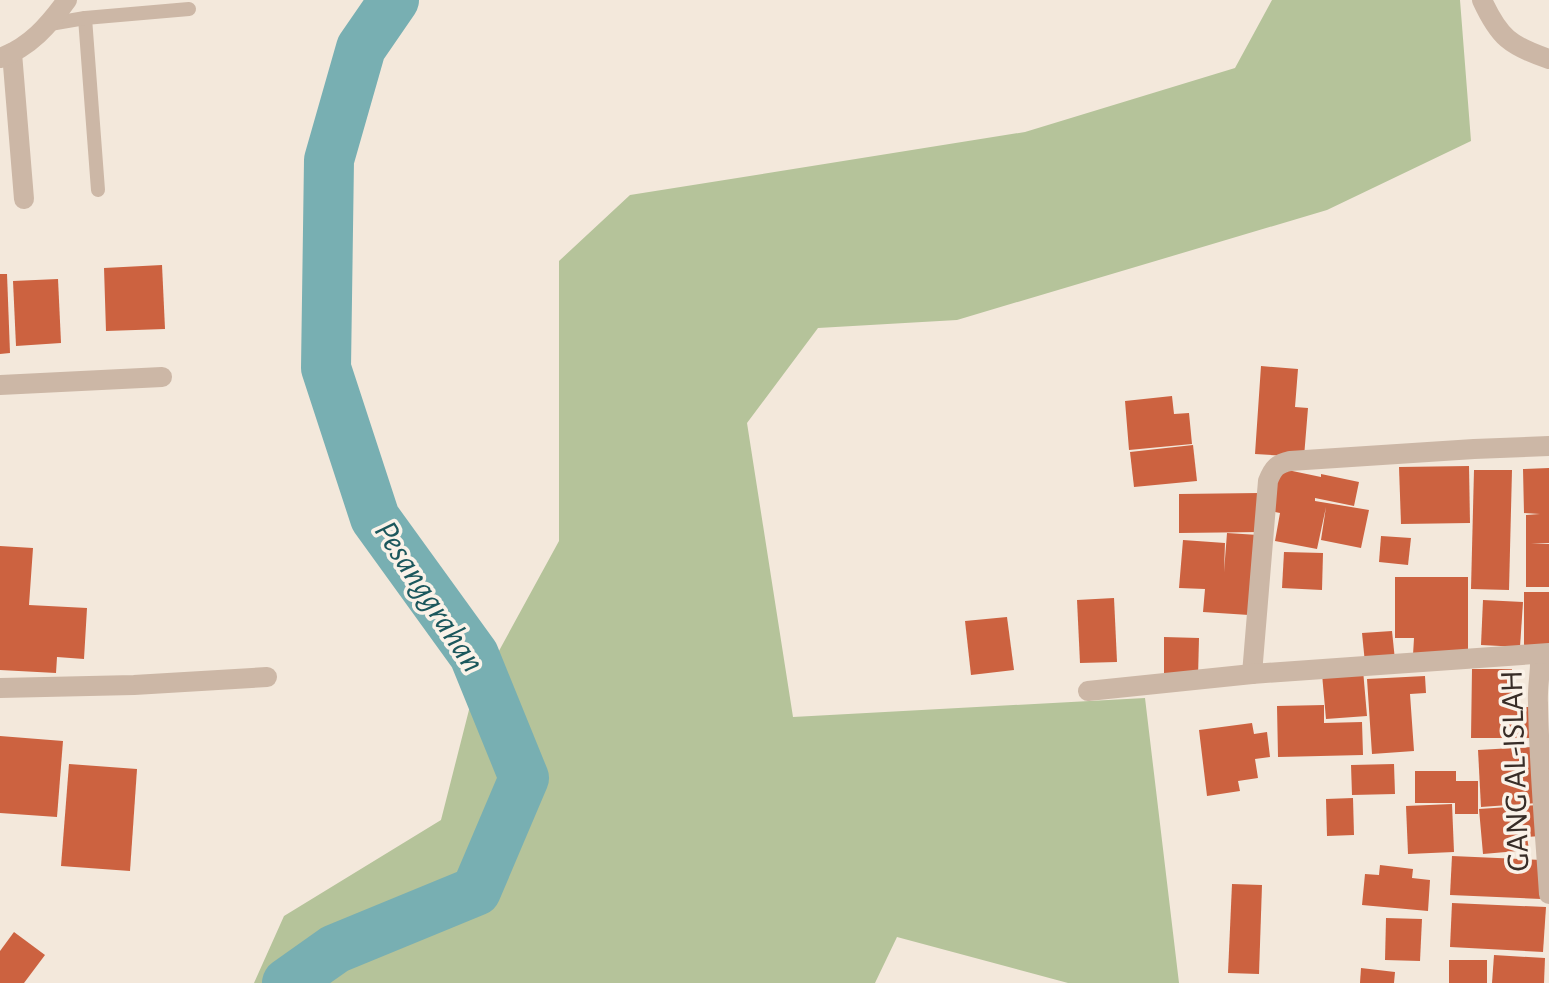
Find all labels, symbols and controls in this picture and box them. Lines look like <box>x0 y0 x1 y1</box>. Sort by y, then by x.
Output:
water label: Pesanggrahan <box>368 515 490 679</box>
street label: GANG AL-ISLAH <box>1495 670 1535 872</box>

